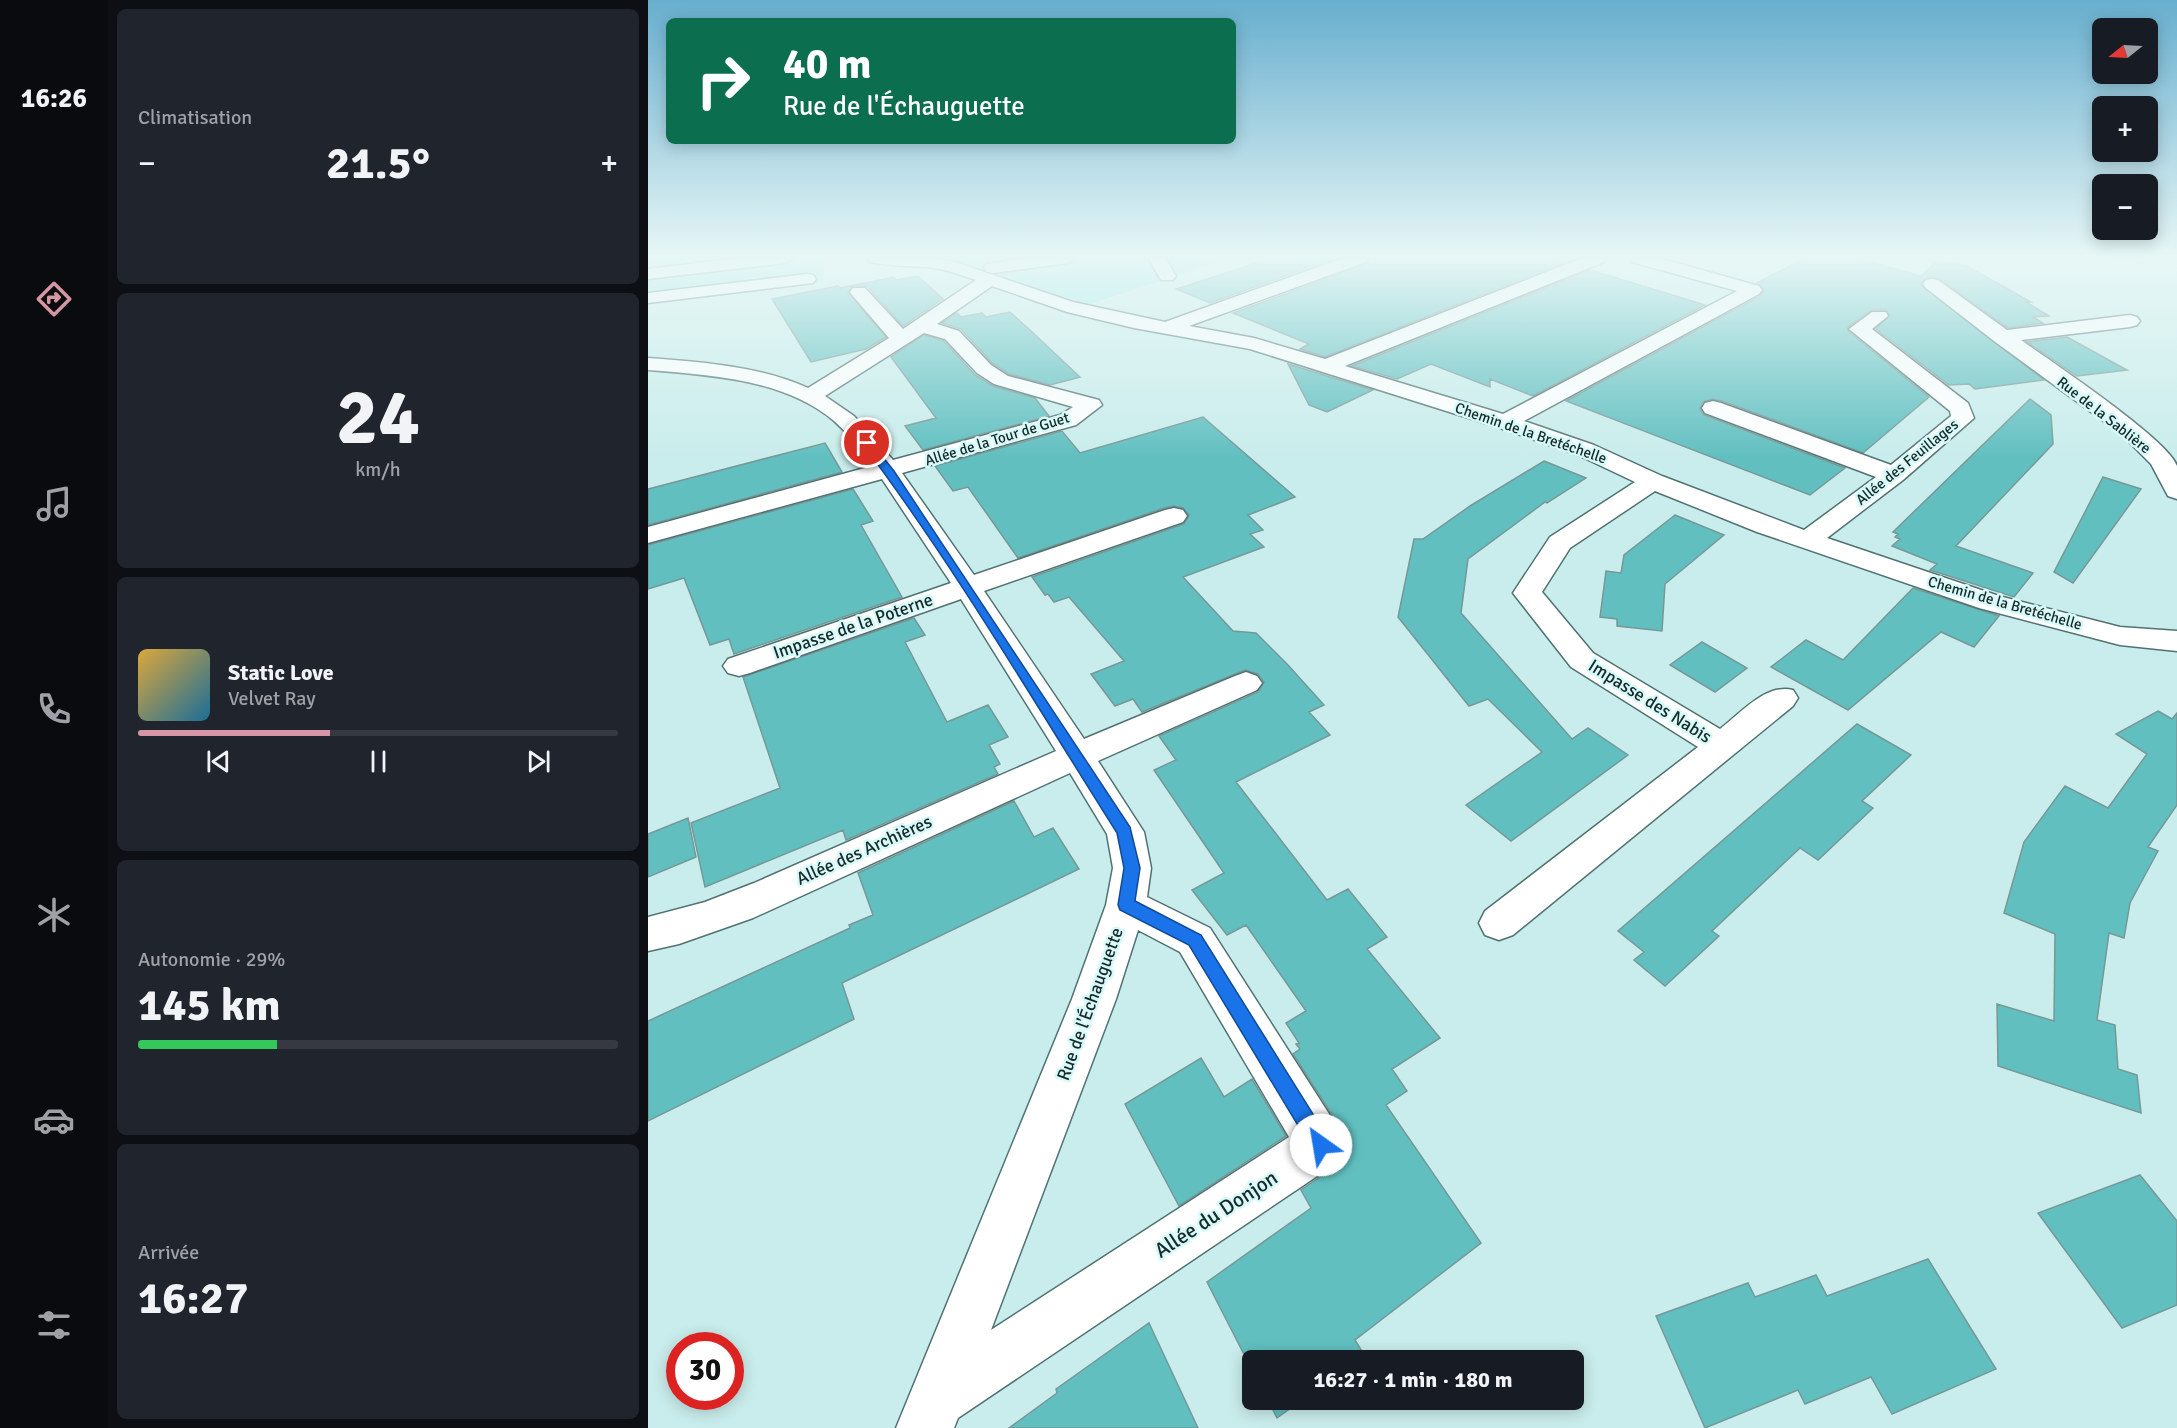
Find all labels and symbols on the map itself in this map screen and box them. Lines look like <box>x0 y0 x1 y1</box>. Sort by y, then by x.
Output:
north arrow <box>2092 18 2158 84</box>
street label: Rue de la Sablière <box>2053 373 2155 457</box>
street label: Chemin de la Bretéchelle <box>1453 399 1609 467</box>
street label: Allée de la Tour de Guet <box>923 408 1071 470</box>
street label: Allée des Feuillages <box>1852 415 1962 509</box>
pin <box>841 417 892 468</box>
street label: Chemin de la Bretéchelle <box>1926 572 2084 634</box>
street label: Impasse de la Poterne <box>770 588 936 664</box>
street label: Impasse des Nabis <box>1584 654 1716 748</box>
street label: Allée des Archières <box>793 810 935 890</box>
street label: Rue de l'Échauguette <box>1052 925 1128 1083</box>
position arrow <box>1289 1113 1353 1177</box>
street label: Allée du Donjon <box>1150 1165 1282 1263</box>
speed limit sign: 30 <box>666 1332 744 1410</box>

